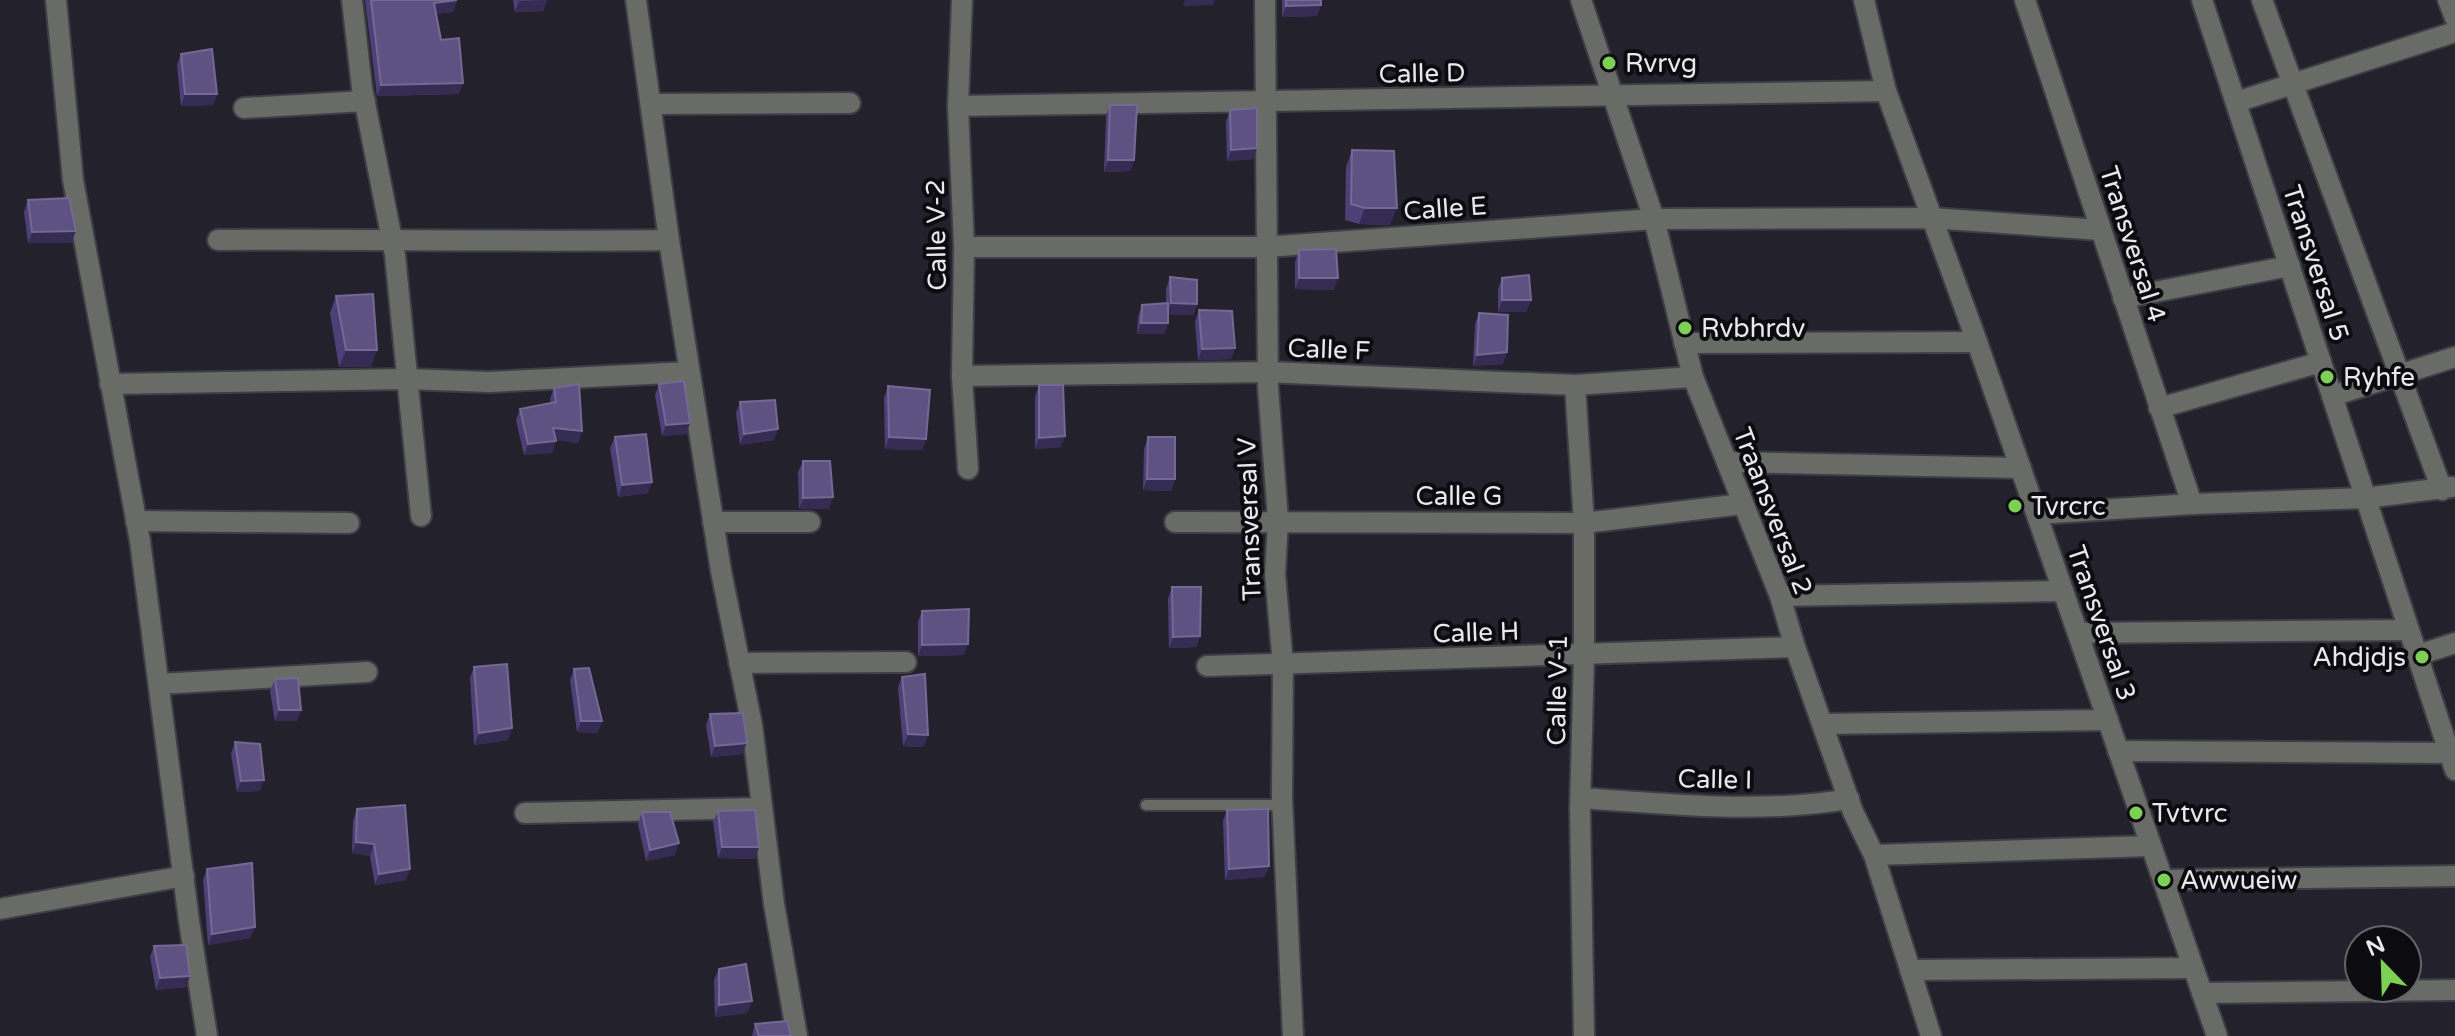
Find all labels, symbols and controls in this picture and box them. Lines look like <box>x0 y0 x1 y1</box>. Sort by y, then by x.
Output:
place label: Rvrvg <box>1625 48 1697 79</box>
marker: Rvrvg <box>1600 54 1618 72</box>
street label: Calle D <box>1378 57 1466 90</box>
street label: Transversal 4 <box>2093 162 2172 326</box>
street label: Calle V-2 <box>920 179 953 291</box>
street label: Transversal 5 <box>2276 181 2355 345</box>
street label: Calle E <box>1402 190 1488 227</box>
place label: Rvbhrdv <box>1701 313 1806 344</box>
marker: Rvbhrdv <box>1676 319 1694 337</box>
street label: Calle F <box>1287 333 1371 366</box>
place label: Ryhfe <box>2343 362 2415 393</box>
marker: Ryhfe <box>2318 368 2336 386</box>
street label: Traansversal 2 <box>1726 423 1819 599</box>
street label: Transversal V <box>1231 437 1268 601</box>
street label: Calle G <box>1416 481 1502 512</box>
place label: Tvrcrc <box>2031 491 2106 522</box>
marker: Tvrcrc <box>2006 497 2024 515</box>
street label: Transversal 3 <box>2061 542 2143 705</box>
street label: Calle H <box>1432 615 1520 650</box>
street label: Calle V-1 <box>1541 634 1574 746</box>
place label: Ahdjdjs <box>2312 642 2406 673</box>
marker: Ahdjdjs <box>2413 648 2431 666</box>
street label: Calle I <box>1677 763 1753 796</box>
place label: Tvtvrc <box>2152 798 2227 829</box>
marker: Tvtvrc <box>2127 804 2145 822</box>
place label: Awwueiw <box>2180 865 2297 896</box>
marker: Awwueiw <box>2155 871 2173 889</box>
north arrow <box>2343 924 2423 1004</box>
text: N <box>2362 931 2389 962</box>

